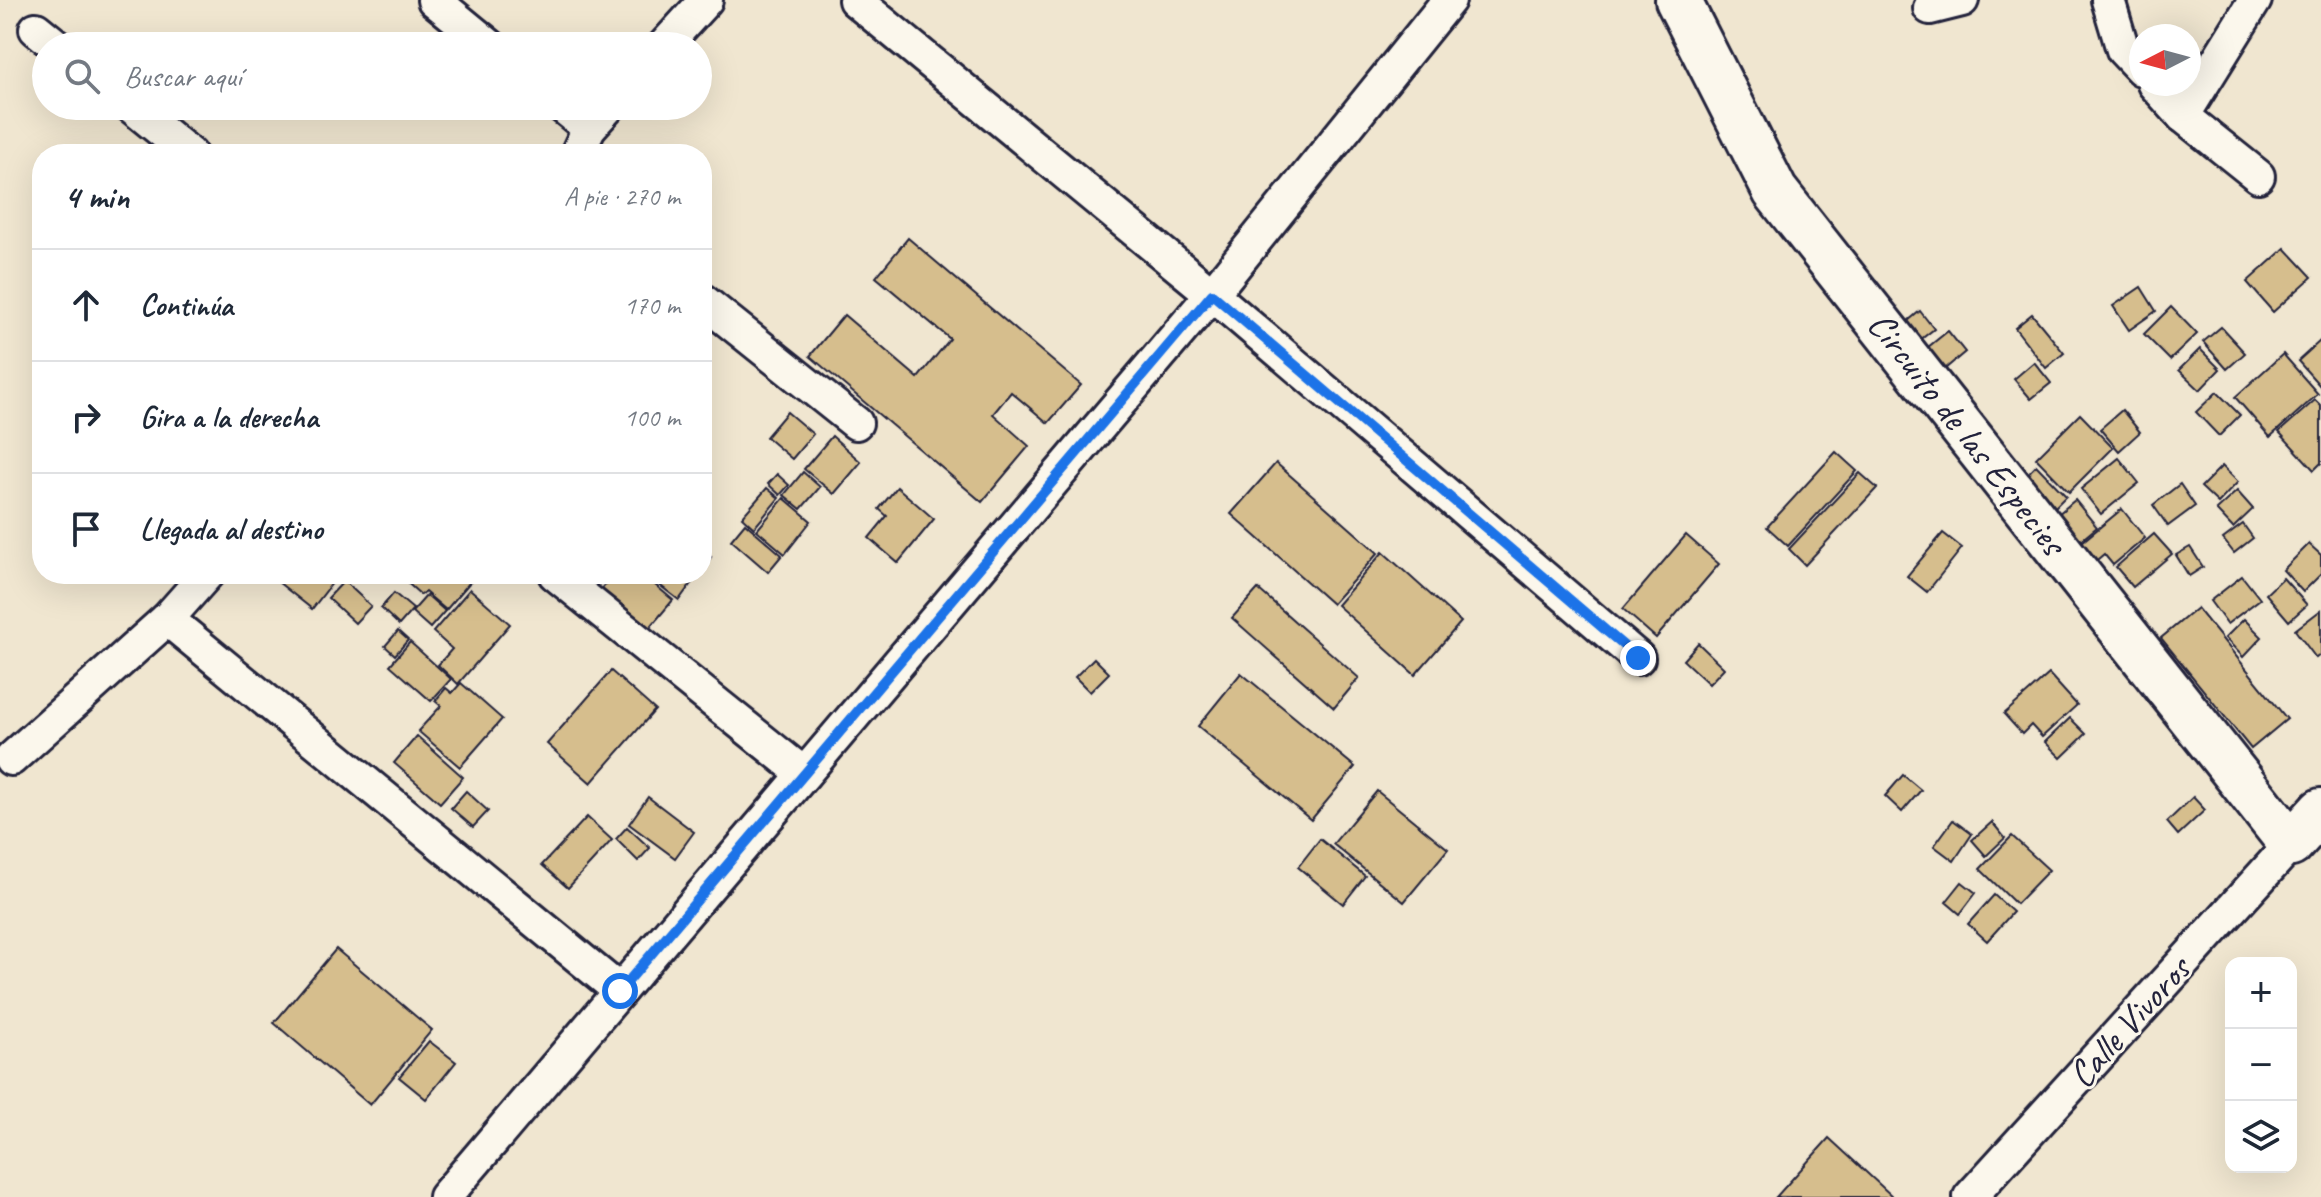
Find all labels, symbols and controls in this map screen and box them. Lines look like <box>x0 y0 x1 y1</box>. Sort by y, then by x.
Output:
north arrow <box>2129 24 2201 96</box>
search box <box>32 32 712 120</box>
icon: search <box>60 54 104 98</box>
text: Buscar aquí <box>124 57 242 95</box>
text: 4 min <box>64 175 129 218</box>
text: A pie · 270 m <box>564 180 680 213</box>
icon: ahead <box>64 283 108 327</box>
text: Continúa <box>140 286 233 324</box>
text: 170 m <box>624 289 680 322</box>
street label: Circuito de las Especies <box>1858 302 2079 567</box>
icon: right <box>64 395 108 439</box>
text: Gira a la derecha <box>140 398 318 436</box>
text: 100 m <box>624 401 680 434</box>
icon: arrive <box>64 507 108 551</box>
text: Llegada al destino <box>140 510 323 548</box>
route end <box>1620 640 1656 676</box>
street label: Calle Vivoros <box>2058 944 2202 1097</box>
map controls <box>2225 957 2297 1173</box>
button: + <box>2225 957 2297 1029</box>
route start <box>602 973 638 1009</box>
button: − <box>2225 1029 2297 1101</box>
button: layers <box>2225 1101 2297 1173</box>

